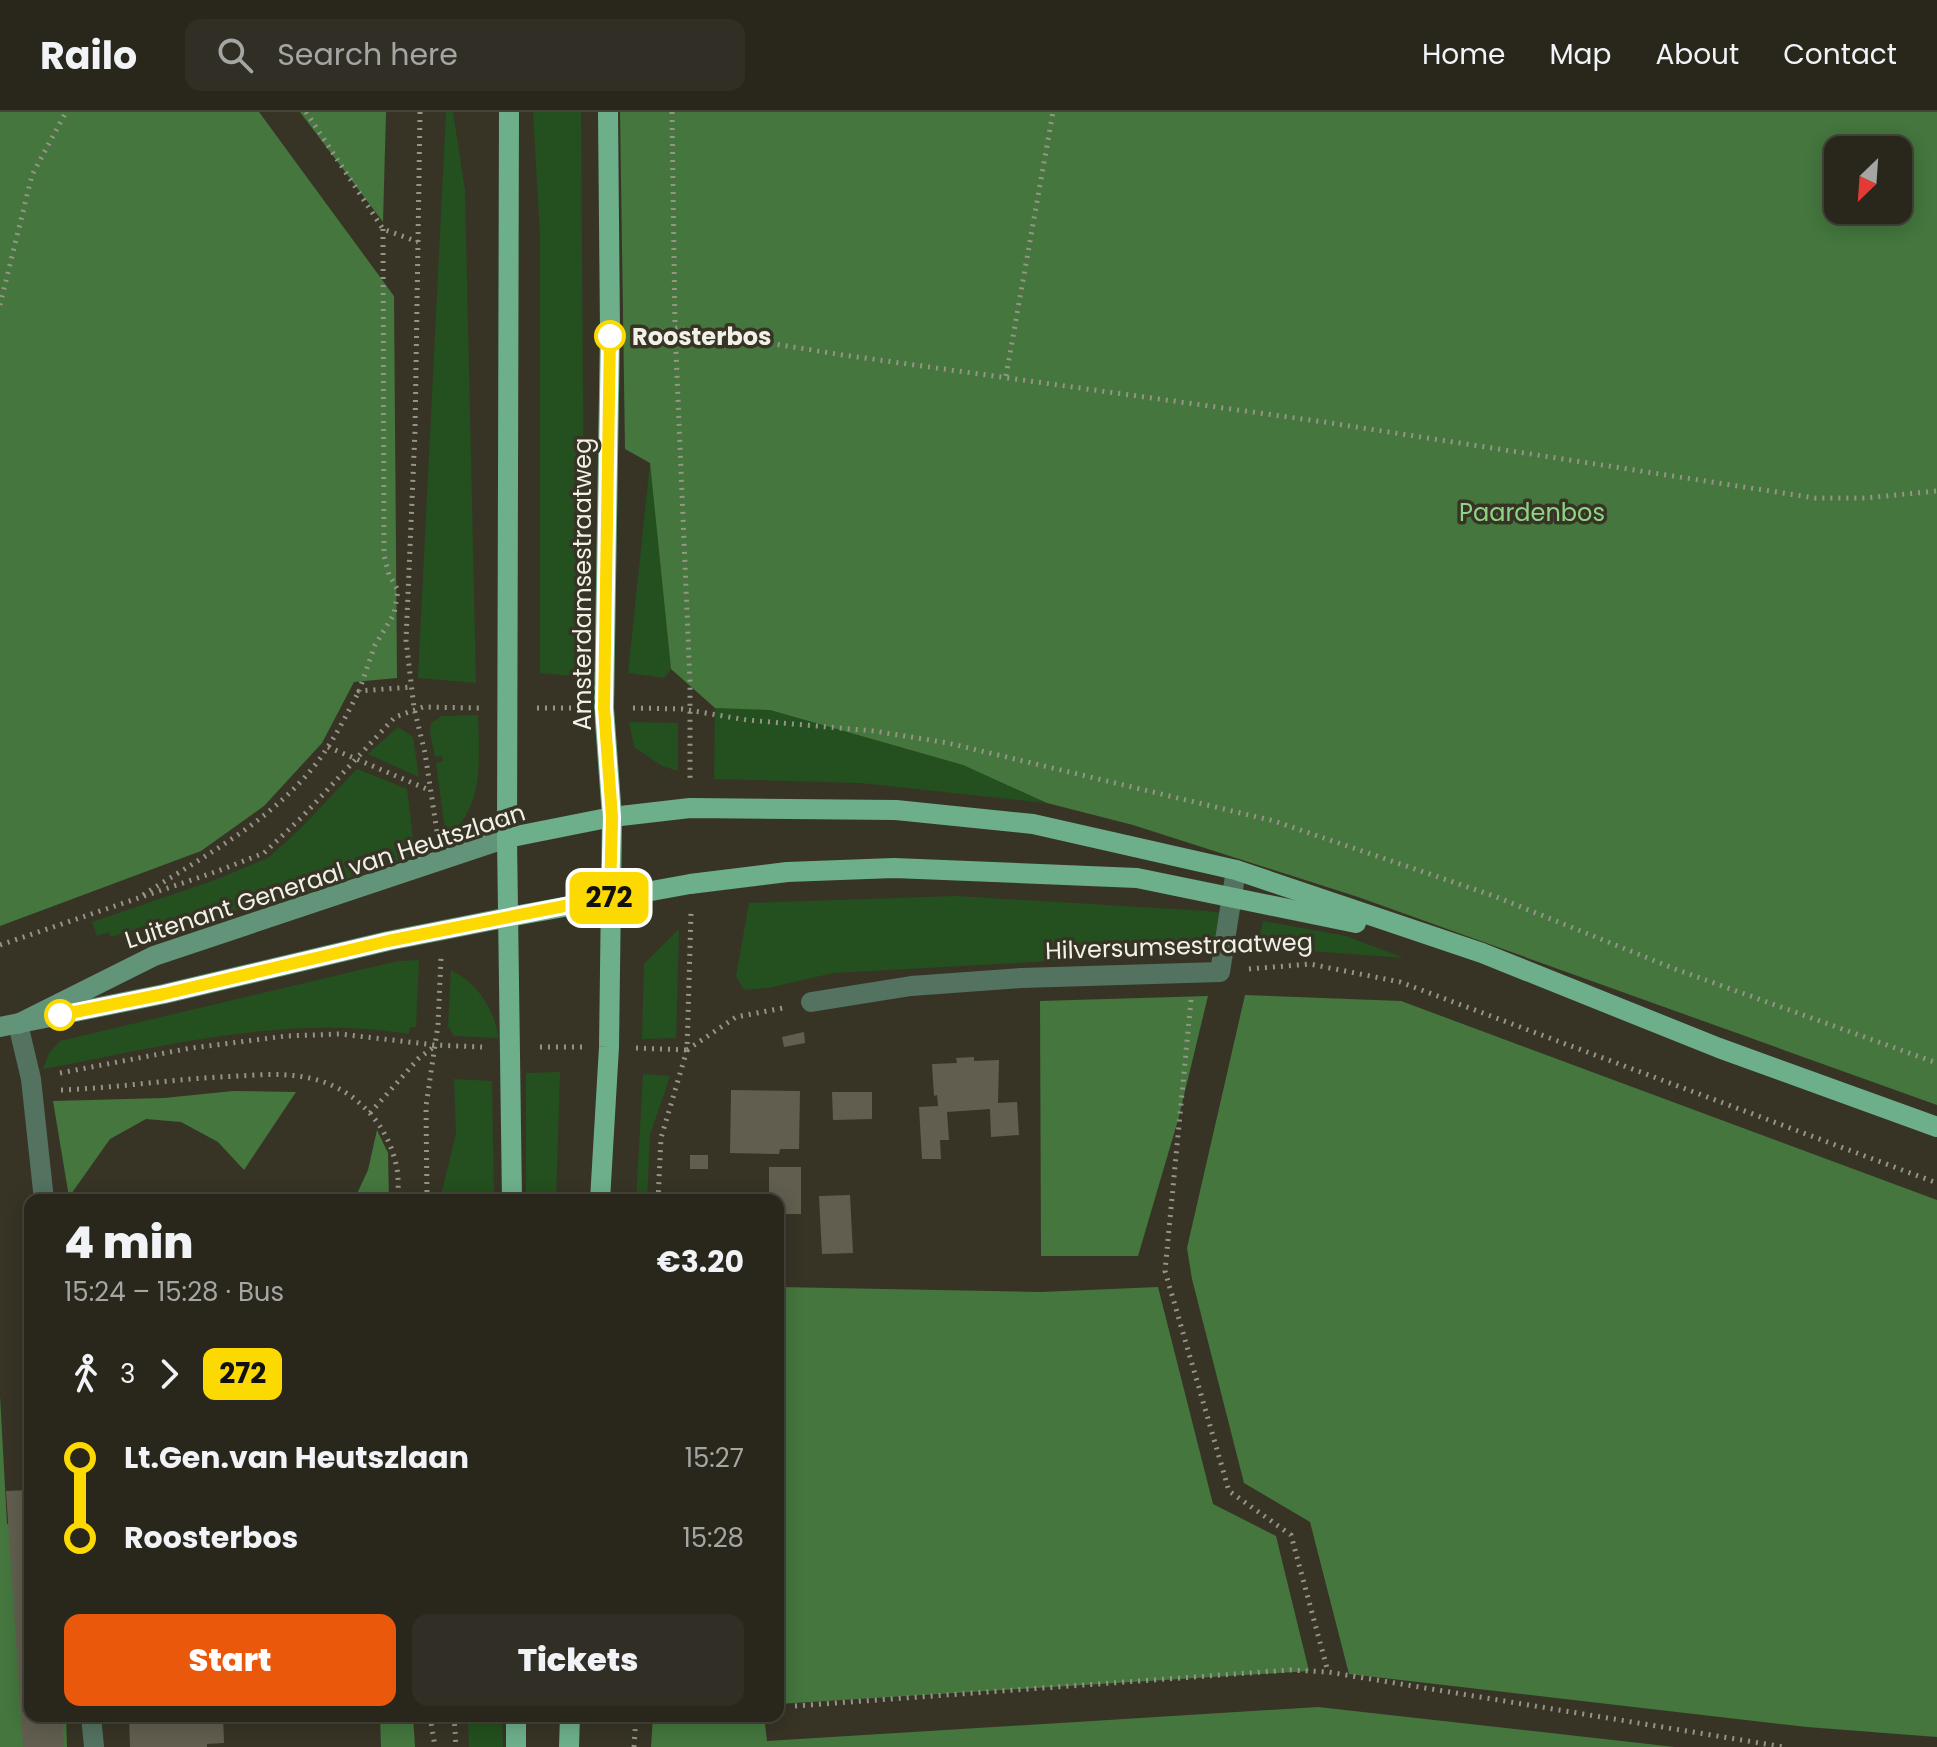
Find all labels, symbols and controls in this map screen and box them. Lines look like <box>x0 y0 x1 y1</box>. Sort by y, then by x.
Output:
search box <box>185 19 745 91</box>
text: Railo <box>40 29 137 82</box>
icon: search <box>213 33 257 77</box>
text: Search here <box>277 33 458 76</box>
text: Home <box>1422 35 1505 74</box>
text: Map <box>1549 35 1611 74</box>
text: About <box>1655 35 1739 74</box>
text: Contact <box>1783 35 1897 74</box>
north arrow <box>1824 136 1912 224</box>
map controls <box>1824 136 1912 224</box>
place label: Roosterbos <box>632 320 771 353</box>
marker: Roosterbos <box>595 321 625 351</box>
street label: Amsterdamsestraatweg <box>566 438 599 730</box>
park label: Paardenbos <box>1459 496 1605 529</box>
street label: Luitenant Generaal van Heutszlaan <box>121 796 529 956</box>
line badge: 272 <box>563 872 655 924</box>
text: 272 <box>586 878 632 917</box>
street label: Hilversumsestraatweg <box>1045 925 1313 967</box>
unlabelled marker <box>45 1000 75 1030</box>
text: 4 min <box>64 1212 194 1273</box>
text: €3.20 <box>657 1240 744 1283</box>
text: 15:24 – 15:28 · Bus <box>64 1274 284 1310</box>
icon: walk <box>64 1352 108 1396</box>
icon: forward <box>147 1352 191 1396</box>
text: 272 <box>219 1354 266 1393</box>
text: 3 <box>120 1356 135 1392</box>
text: Lt.Gen.van Heutszlaan <box>124 1436 469 1479</box>
text: 15:27 <box>685 1440 744 1476</box>
text: Roosterbos <box>124 1516 298 1559</box>
text: 15:28 <box>682 1520 744 1556</box>
button: Start <box>64 1614 396 1706</box>
button: Tickets <box>412 1614 744 1706</box>

